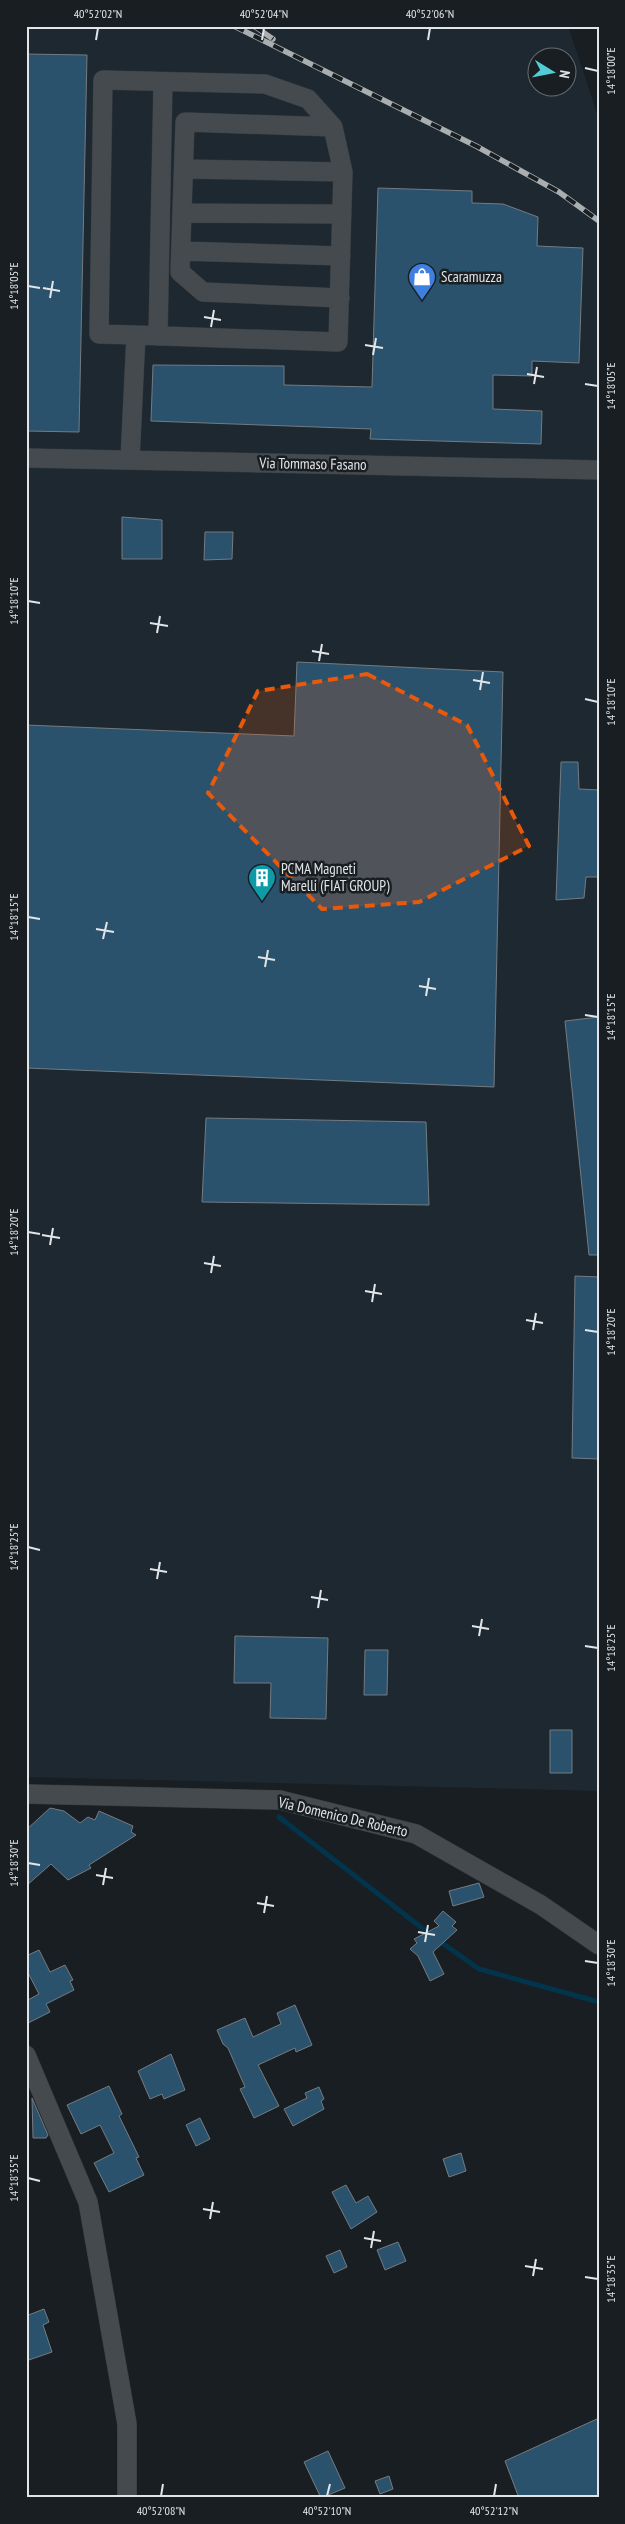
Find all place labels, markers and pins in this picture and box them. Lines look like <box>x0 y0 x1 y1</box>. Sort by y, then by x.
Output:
shop icon: Scaramuzza <box>407 262 437 301</box>
place label: Scaramuzza <box>441 267 502 286</box>
place label: PCMA Magneti Marelli (FIAT GROUP) <box>281 859 390 895</box>
building icon: PCMA Magneti Marelli (FIAT GROUP) <box>247 863 277 902</box>

